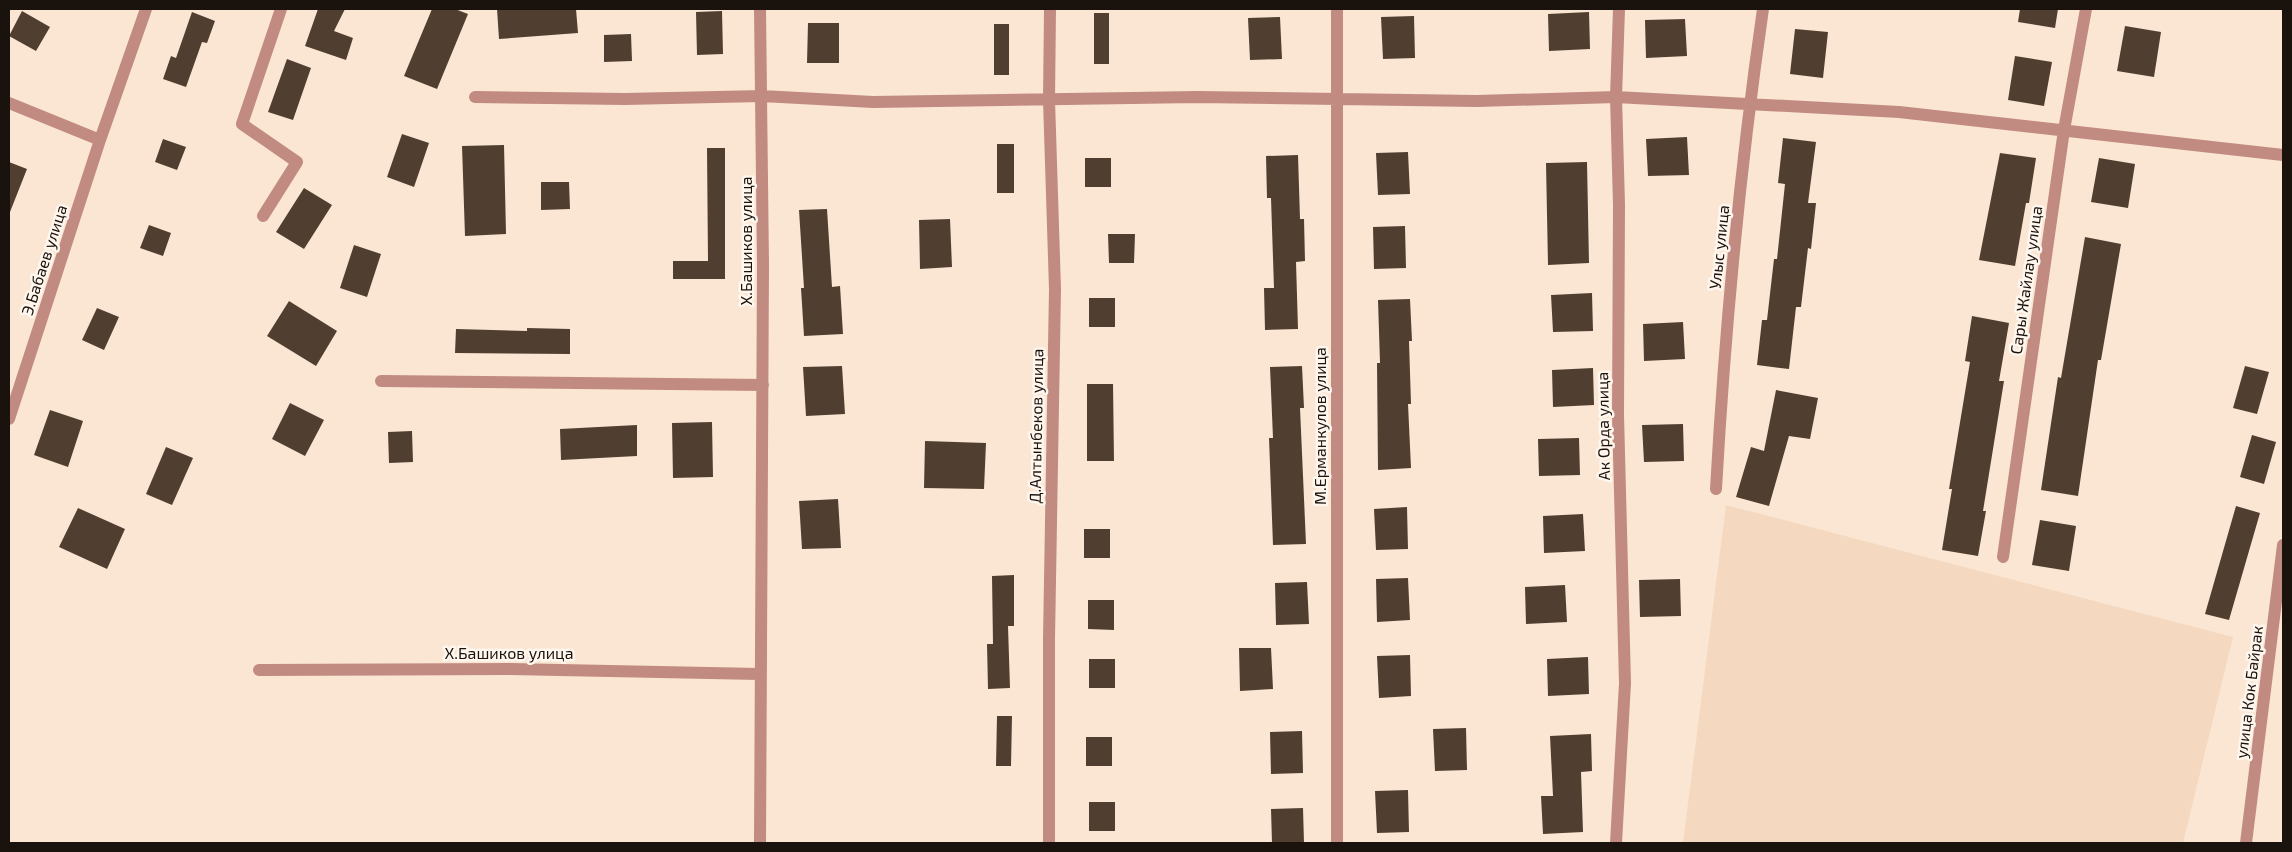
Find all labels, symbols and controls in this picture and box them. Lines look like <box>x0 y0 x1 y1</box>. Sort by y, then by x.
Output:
street label: Х.Башиков улица <box>736 177 756 305</box>
street label: Э.Бабаев улица <box>17 202 71 318</box>
street label: Улыс улица <box>1705 204 1733 290</box>
street label: Сары Жайлау улица <box>2006 204 2046 356</box>
street label: М.Ерманкулов улица <box>1310 347 1330 505</box>
street label: Д.Алтынбеков улица <box>1025 348 1047 504</box>
street label: Ак Орда улица <box>1592 372 1614 480</box>
street label: улица Кок Байрак <box>2231 624 2267 760</box>
street label: Х.Башиков улица <box>445 643 573 663</box>

